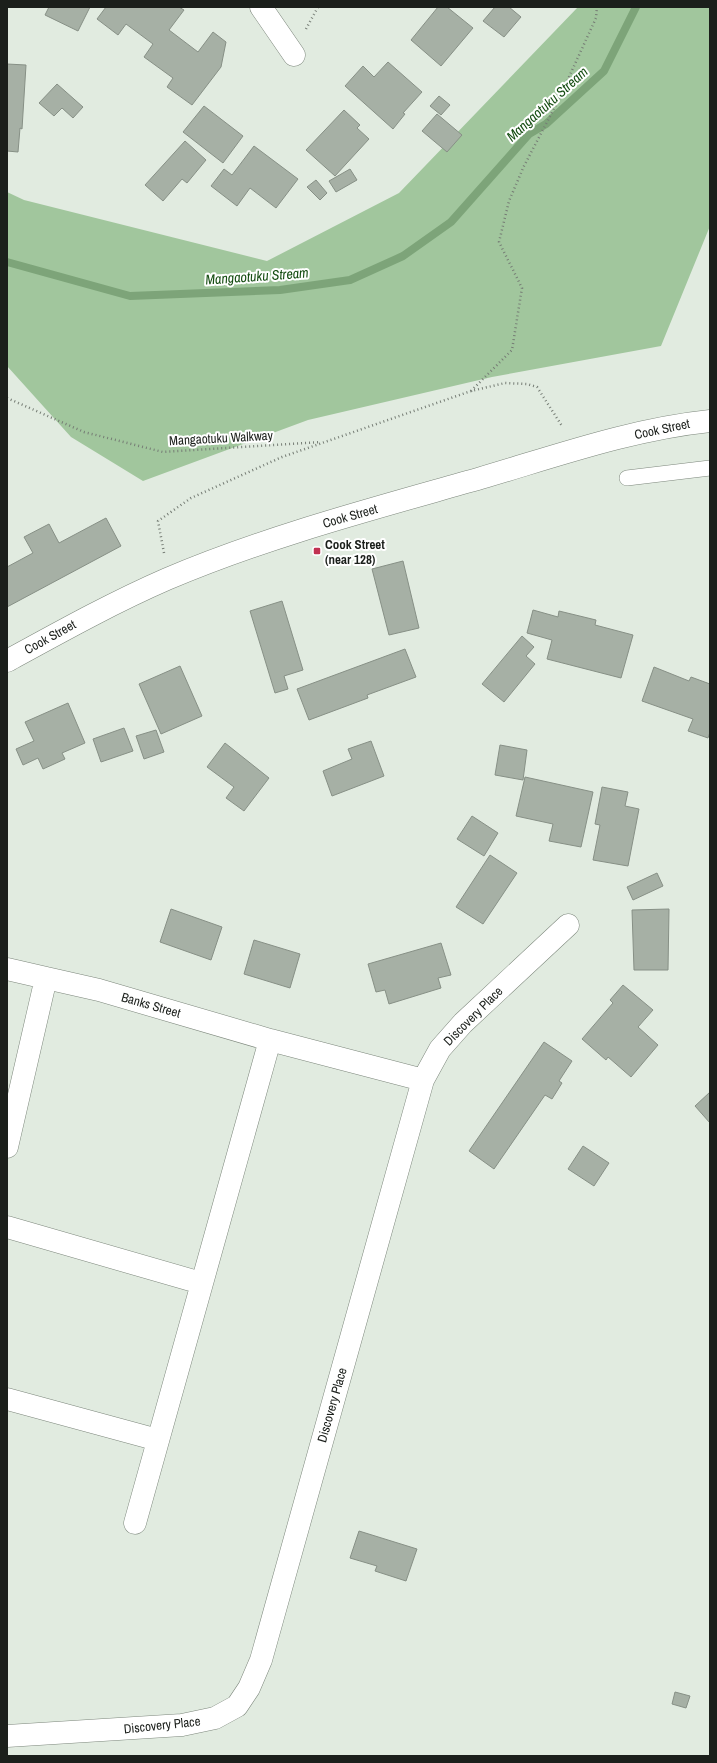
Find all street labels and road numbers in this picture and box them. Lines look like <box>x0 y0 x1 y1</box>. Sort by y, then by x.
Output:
street label: Cook Street <box>633 415 691 443</box>
street label: Mangaotuku Walkway <box>169 427 274 449</box>
street label: Cook Street <box>321 500 379 532</box>
street label: Cook Street <box>21 616 79 658</box>
street label: Discovery Place <box>440 983 506 1049</box>
street label: Banks Street <box>119 988 183 1022</box>
street label: Discovery Place <box>313 1366 351 1444</box>
street label: Discovery Place <box>123 1713 201 1737</box>

